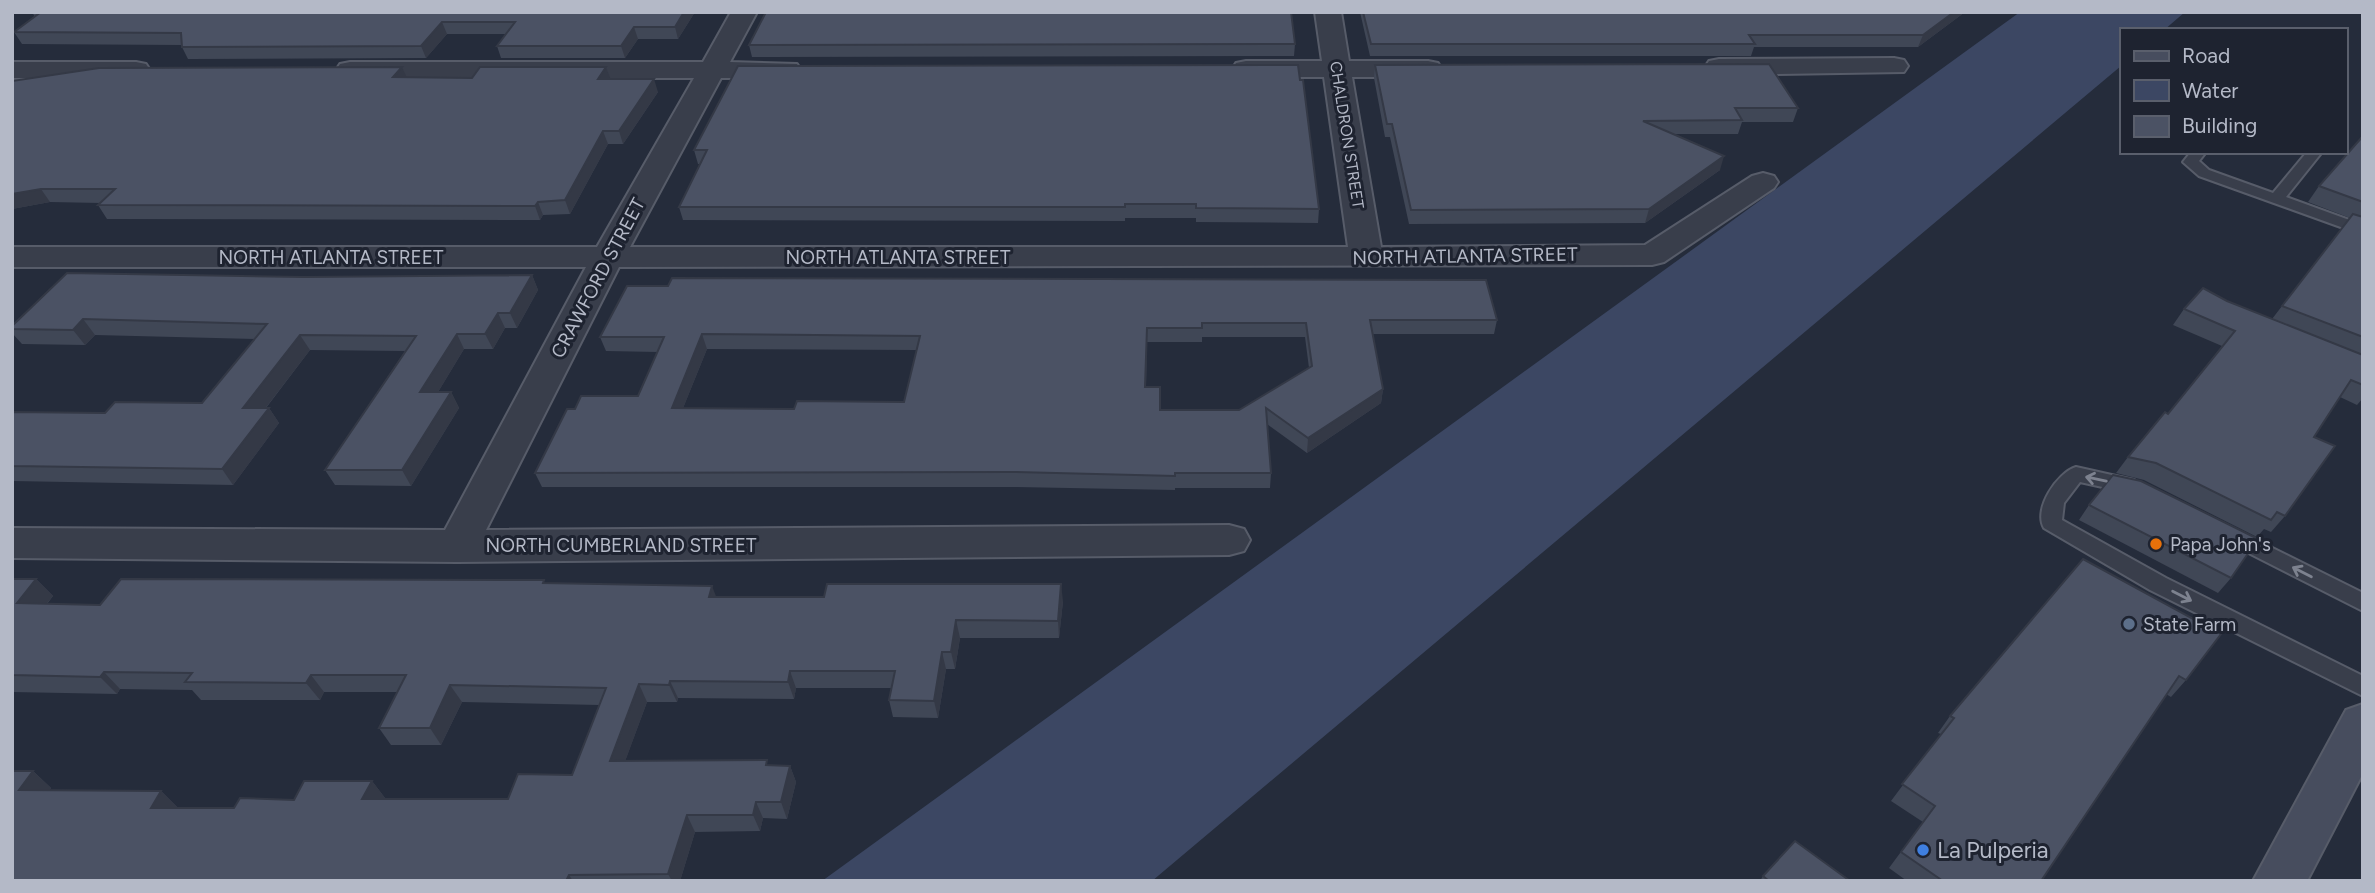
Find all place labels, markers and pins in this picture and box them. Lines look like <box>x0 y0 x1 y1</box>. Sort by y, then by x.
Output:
place label: Papa John's <box>2170 533 2271 556</box>
marker: Papa John's <box>2148 536 2164 552</box>
place label: State Farm <box>2143 613 2236 636</box>
marker: State Farm <box>2121 616 2137 632</box>
place label: La Pulperia <box>1937 836 2048 864</box>
marker: La Pulperia <box>1915 842 1931 858</box>

